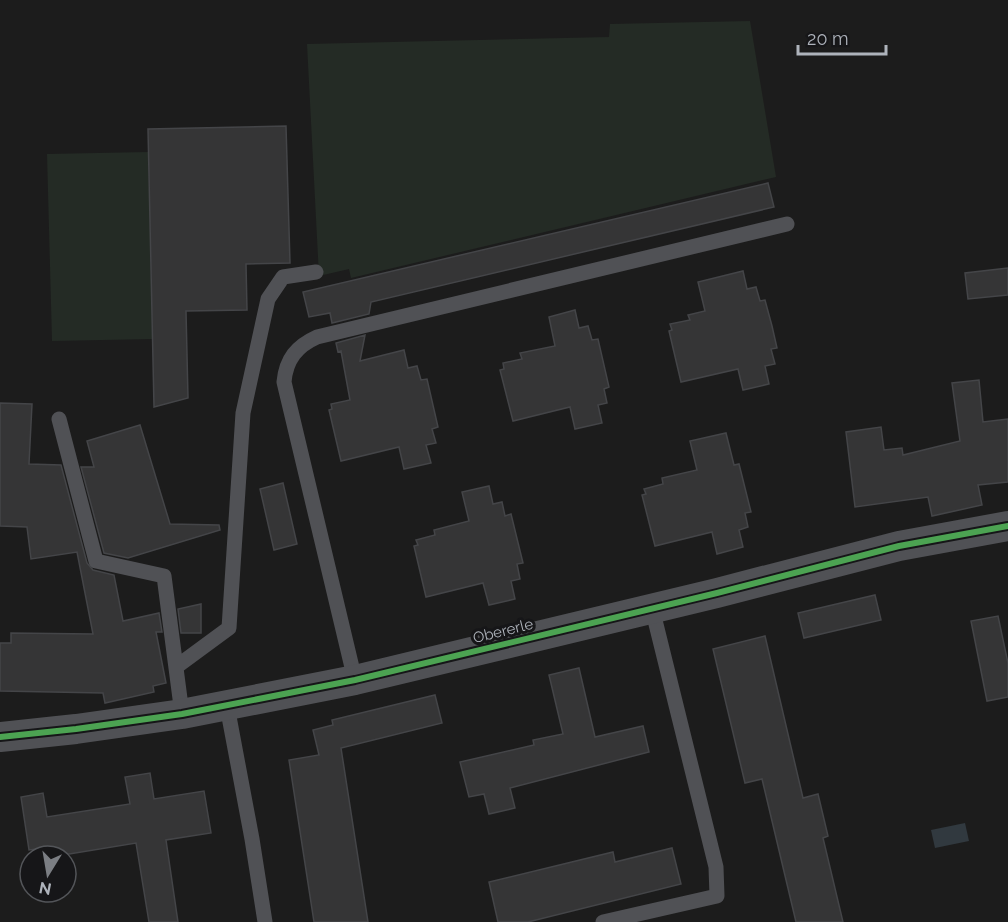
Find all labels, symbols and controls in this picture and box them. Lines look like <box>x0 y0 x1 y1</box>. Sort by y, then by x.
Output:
scale bar <box>798 18 886 56</box>
text: 20 m <box>807 28 849 49</box>
street label: Obererle <box>471 615 535 647</box>
north arrow <box>18 844 78 904</box>
text: N <box>37 878 53 899</box>

